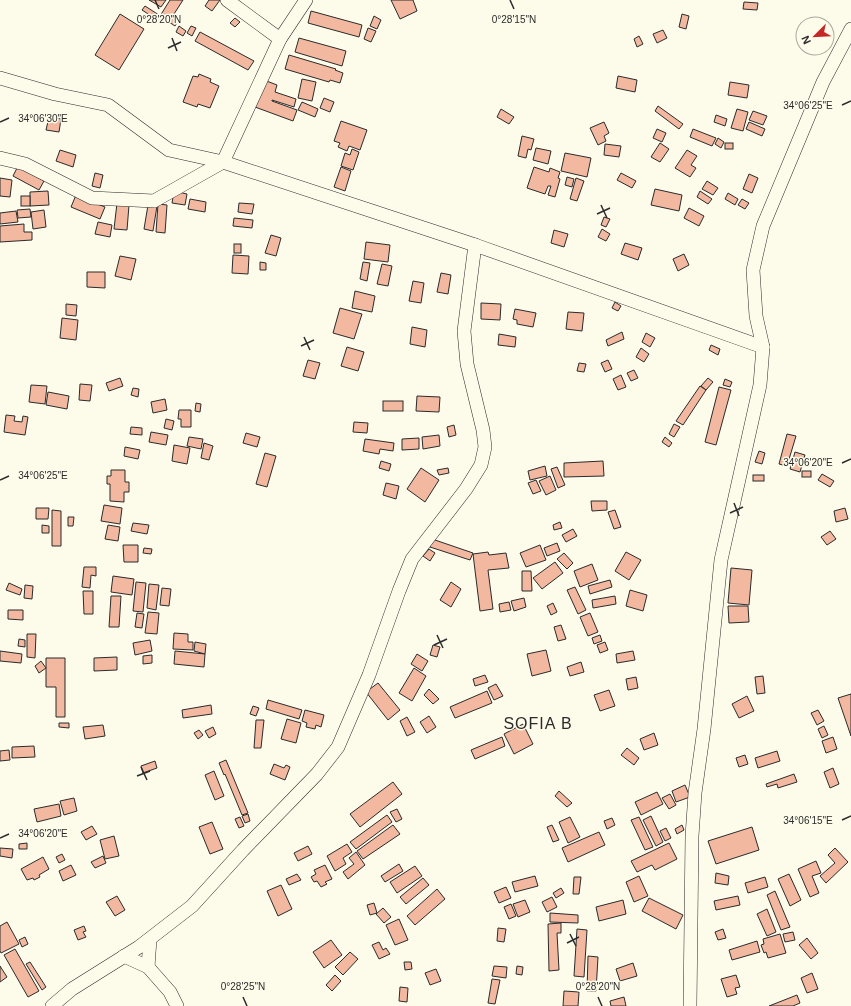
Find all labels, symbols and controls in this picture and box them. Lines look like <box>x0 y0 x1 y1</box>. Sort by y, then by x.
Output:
text: 0°28'20"N <box>137 14 181 25</box>
text: 0°28'15"N <box>492 14 536 25</box>
north arrow <box>795 16 835 56</box>
text: N <box>799 34 813 46</box>
text: 34°06'25"E <box>783 100 833 111</box>
text: 34°06'30"E <box>18 113 68 124</box>
text: 34°06'20"E <box>783 457 833 468</box>
text: 34°06'25"E <box>18 470 68 481</box>
district label: SOFIA B <box>503 715 573 732</box>
text: 34°06'15"E <box>783 815 833 826</box>
text: 34°06'20"E <box>18 828 68 839</box>
text: 0°28'25"N <box>221 981 265 992</box>
text: 0°28'20"N <box>576 981 620 992</box>

